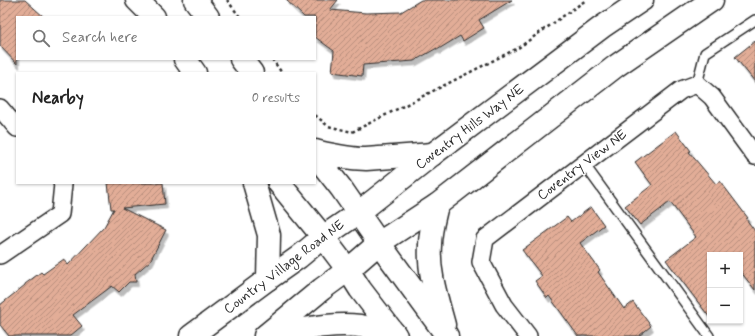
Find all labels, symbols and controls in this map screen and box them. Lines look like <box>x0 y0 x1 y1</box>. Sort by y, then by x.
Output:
search box <box>16 16 316 60</box>
icon: search <box>30 27 52 49</box>
text: Search here <box>62 28 138 48</box>
street label: Coventry Hills Way NE <box>412 80 528 174</box>
text: Nearby <box>32 87 84 109</box>
text: 0 results <box>252 90 300 107</box>
street label: Coventry View NE <box>534 125 630 205</box>
street label: Country Village Road NE <box>220 216 348 319</box>
map controls <box>707 252 743 324</box>
button: + <box>707 252 743 288</box>
button: − <box>707 288 743 324</box>

